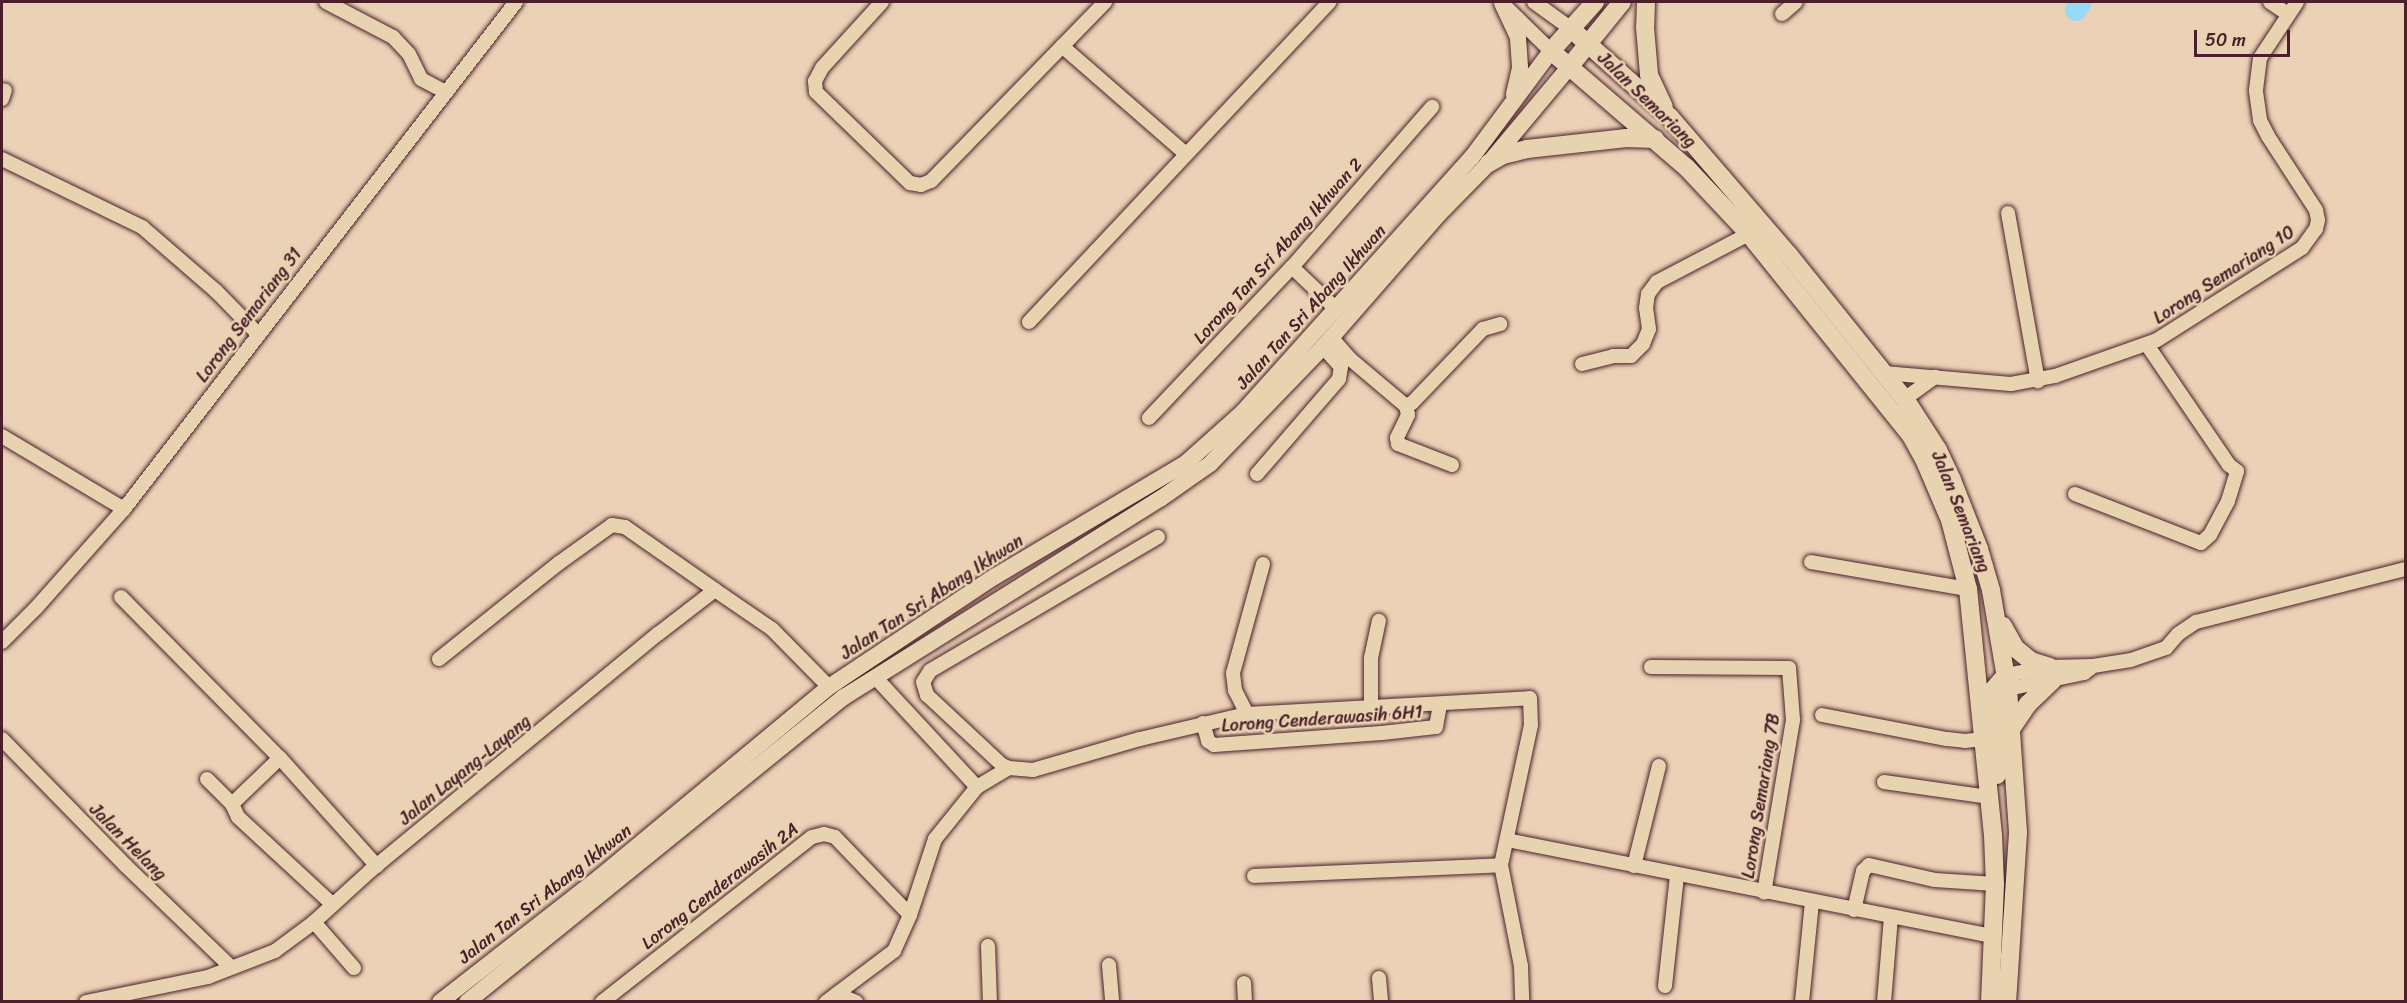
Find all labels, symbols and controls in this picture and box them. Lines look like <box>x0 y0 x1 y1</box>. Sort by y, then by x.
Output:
scale bar <box>2197 18 2293 56</box>
text: 50 m <box>2205 24 2246 56</box>
street label: Jalan Semariang <box>1593 47 1701 153</box>
street label: Lorong Tan Sri Abang Ikhwan 2 <box>1188 153 1368 349</box>
street label: Jalan Tan Sri Abang Ikhwan <box>1230 219 1392 395</box>
street label: Lorong Semariang 10 <box>2149 221 2299 329</box>
street label: Lorong Semariang 31 <box>191 243 307 387</box>
street label: Jalan Semariang <box>1927 448 1995 576</box>
street label: Jalan Tan Sri Abang Ikhwan <box>835 529 1029 665</box>
street label: Lorong Cenderawasih 6H1 <box>1220 701 1424 737</box>
street label: Jalan Layang-Layang <box>395 710 535 830</box>
street label: Lorong Semariang 7B <box>1737 712 1785 880</box>
street label: Jalan Helang <box>85 799 171 885</box>
street label: Jalan Tan Sri Abang Ikhwan <box>453 818 637 970</box>
street label: Lorong Cenderawasih 2A <box>637 818 803 954</box>

